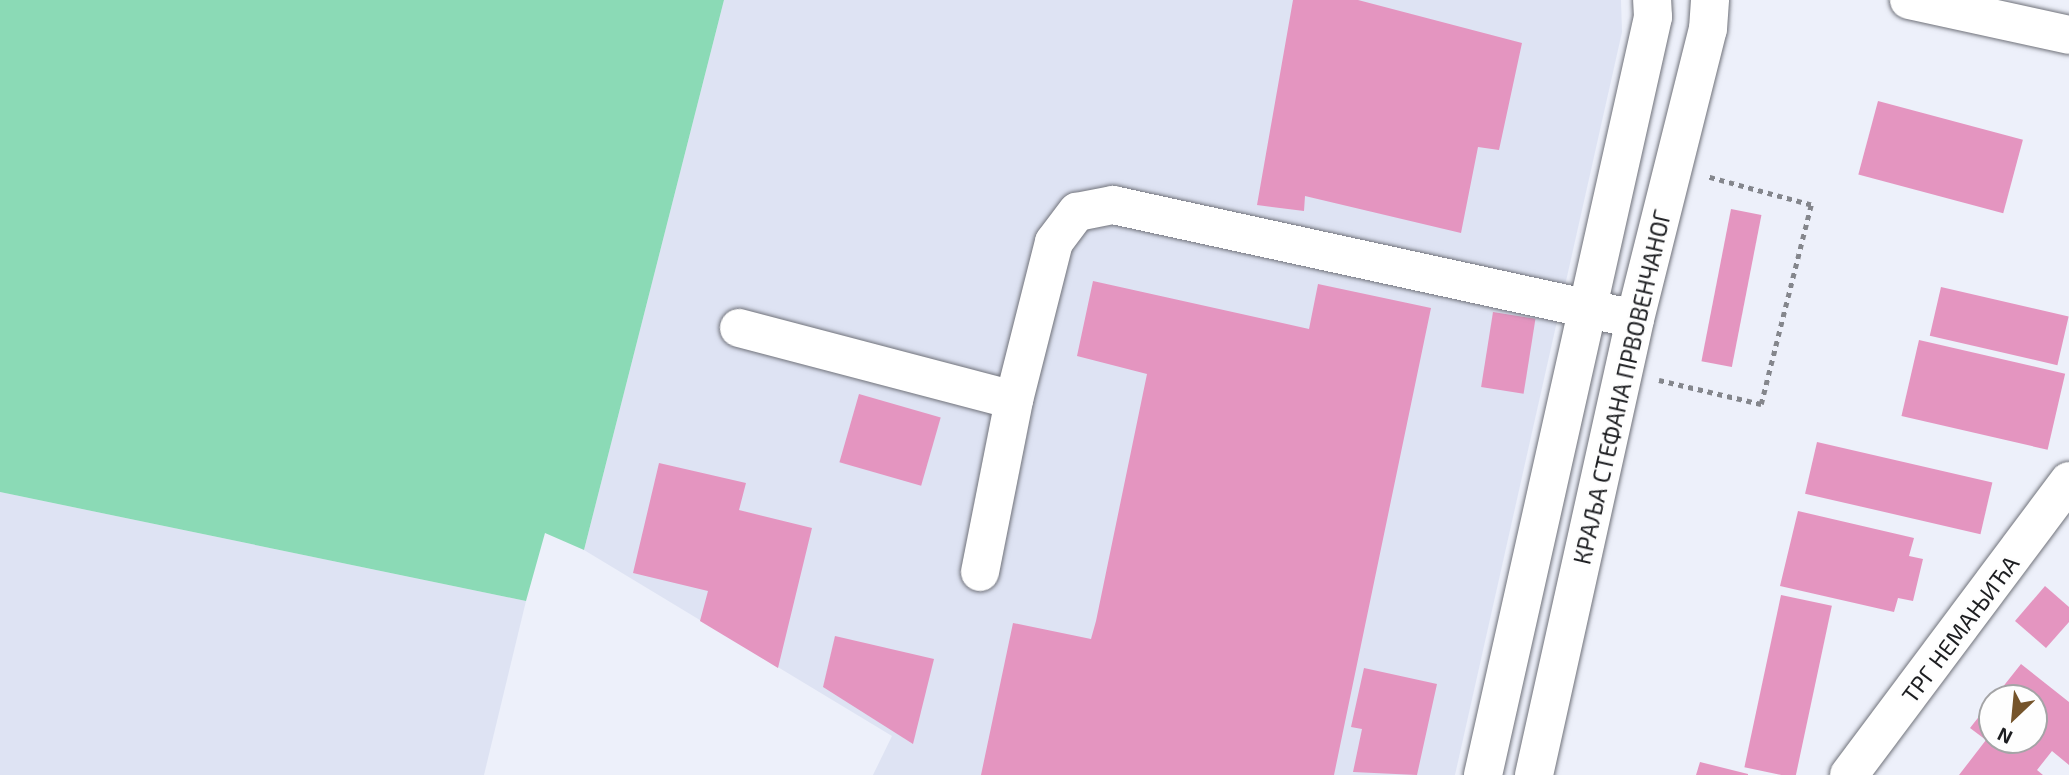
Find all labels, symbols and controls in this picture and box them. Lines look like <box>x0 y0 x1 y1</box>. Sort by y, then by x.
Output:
street label: КРАЉА СТЕФАНА ПРВОВЕНЧАНОГ <box>1568 207 1676 567</box>
street label: ТРГ НЕМАЊИЋА <box>1896 550 2024 708</box>
north arrow <box>1978 684 2048 754</box>
text: N <box>1993 723 2016 750</box>

